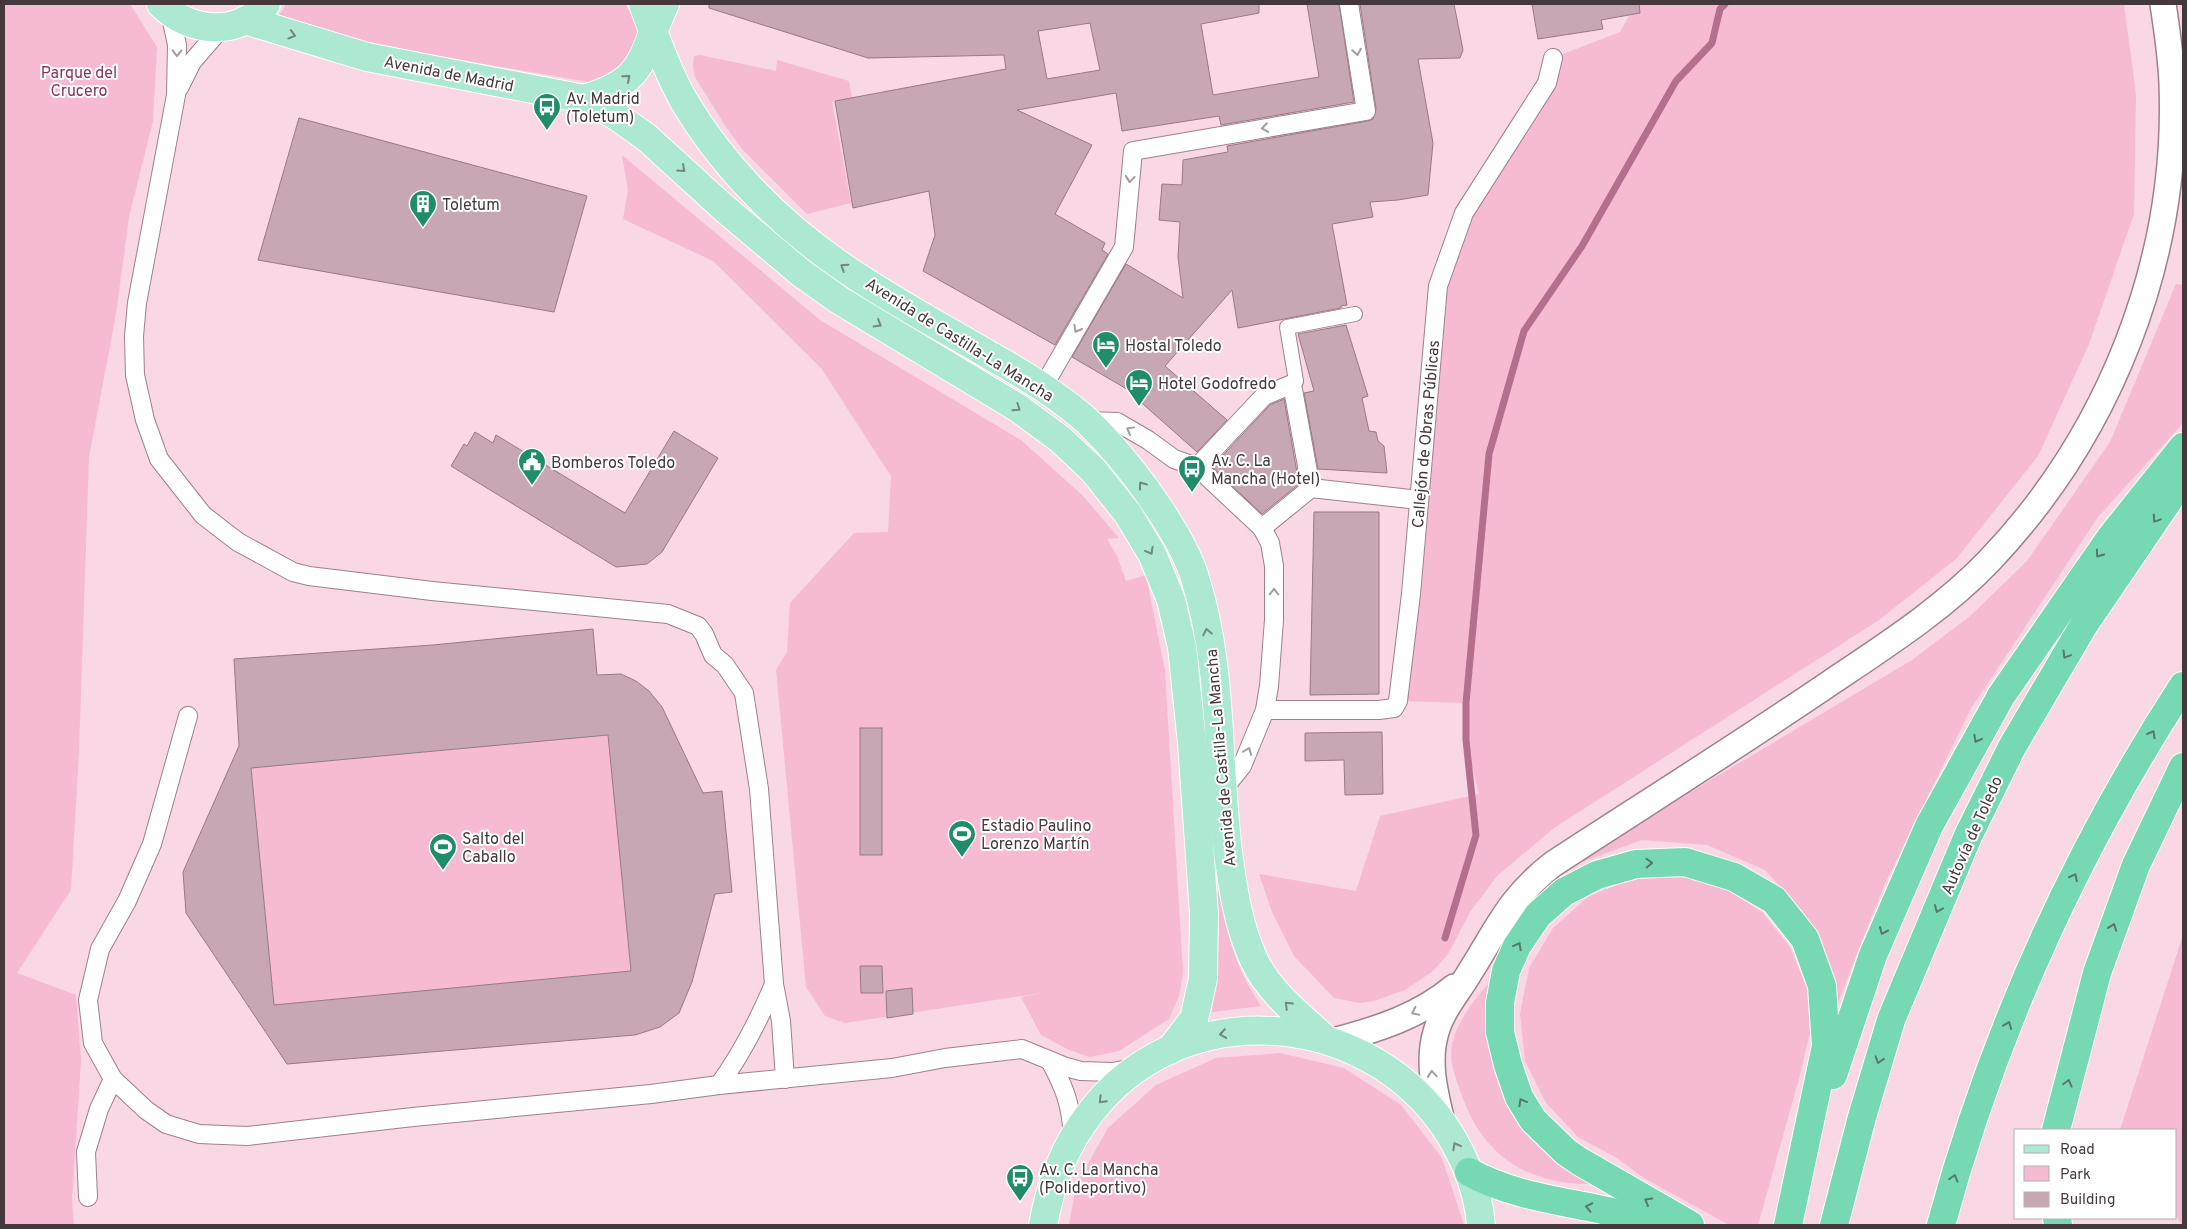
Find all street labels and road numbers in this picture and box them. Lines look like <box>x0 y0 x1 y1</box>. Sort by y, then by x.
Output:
street label: Avenida de Madrid <box>382 53 515 97</box>
street label: Avenida de Castilla-La Mancha <box>861 274 1057 407</box>
street label: Callejón de Obras Públicas <box>1409 339 1445 529</box>
street label: Avenida de Castilla-La Mancha <box>1203 648 1241 867</box>
street label: Autovía de Toledo <box>1938 773 2008 898</box>

